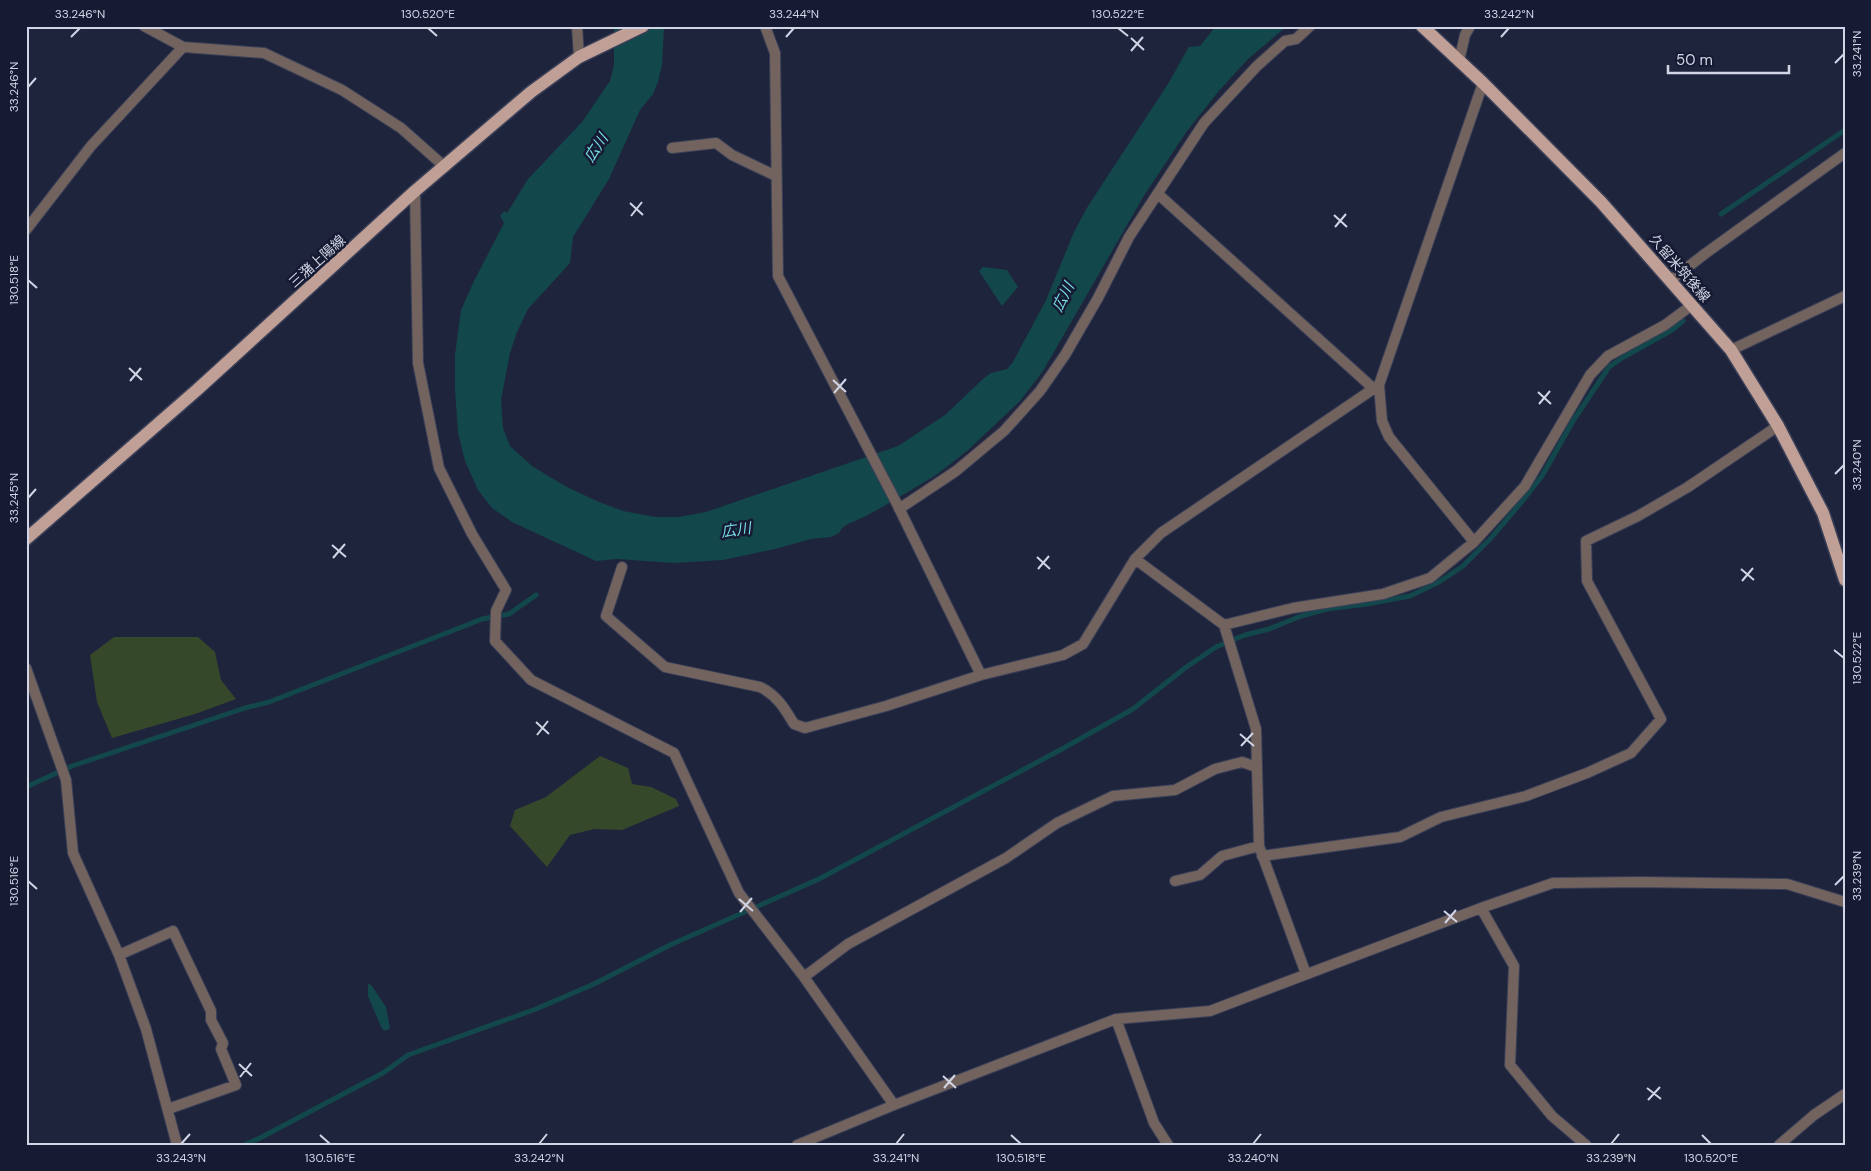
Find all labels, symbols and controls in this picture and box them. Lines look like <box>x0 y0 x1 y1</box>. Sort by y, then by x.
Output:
text: 33.246°N <box>55 6 105 22</box>
text: 130.520°E <box>401 6 455 22</box>
text: 33.244°N <box>769 6 819 22</box>
text: 130.522°E <box>1092 6 1145 22</box>
text: 33.242°N <box>1484 6 1534 22</box>
text: 33.241°N <box>1849 31 1865 77</box>
scale bar <box>1668 42 1790 74</box>
text: 50 m <box>1676 50 1713 70</box>
text: 33.246°N <box>6 62 22 112</box>
water label: 広川 <box>579 128 614 166</box>
street label: 久留米筑後線 <box>1646 230 1714 306</box>
street label: 三潴上陽線 <box>285 231 349 291</box>
text: 130.518°E <box>6 255 22 305</box>
water label: 広川 <box>1047 277 1080 315</box>
text: 33.240°N <box>1849 439 1865 491</box>
text: 33.245°N <box>6 473 22 523</box>
water label: 広川 <box>720 518 754 542</box>
text: 130.522°E <box>1849 631 1865 684</box>
text: 33.239°N <box>1849 851 1865 901</box>
text: 130.516°E <box>6 856 22 906</box>
text: 33.243°N <box>156 1150 206 1166</box>
text: 130.516°E <box>305 1150 355 1166</box>
text: 33.242°N <box>514 1150 564 1166</box>
text: 33.241°N <box>873 1150 919 1166</box>
text: 130.518°E <box>996 1150 1046 1166</box>
text: 33.240°N <box>1227 1150 1279 1166</box>
text: 33.239°N <box>1586 1150 1636 1166</box>
text: 130.520°E <box>1684 1150 1738 1166</box>

